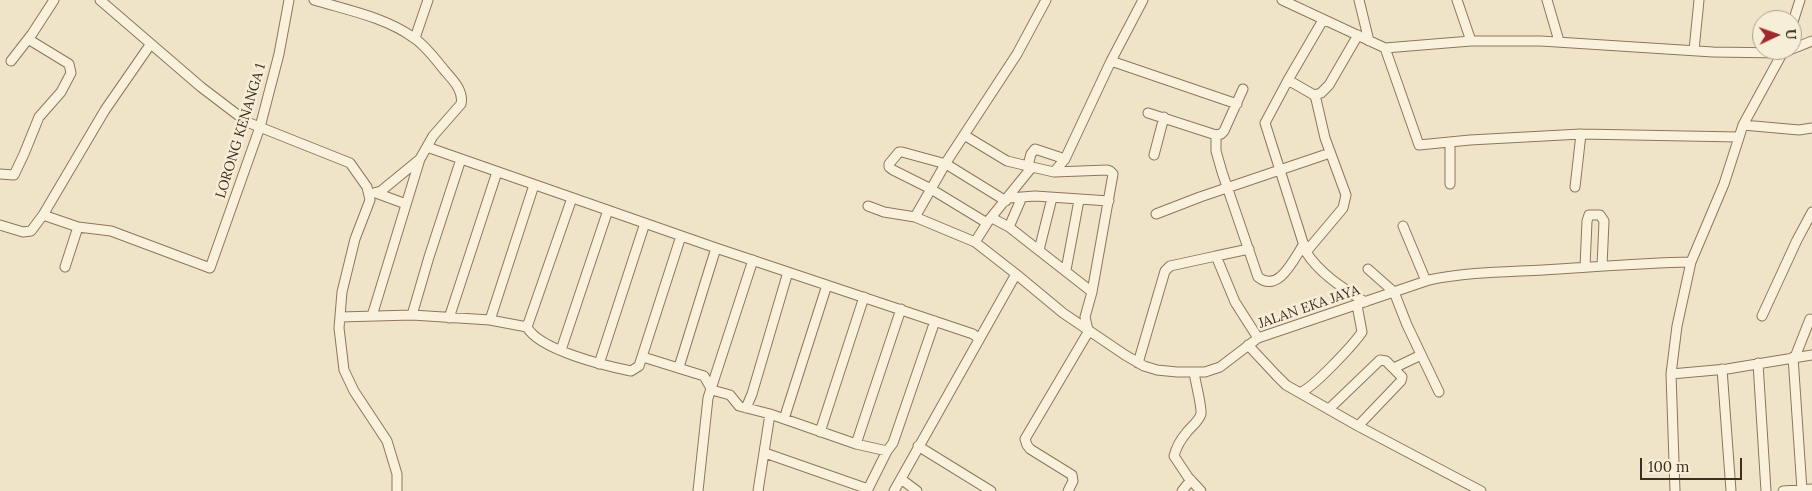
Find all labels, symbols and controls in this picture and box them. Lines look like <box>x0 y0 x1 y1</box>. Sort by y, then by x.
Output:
north arrow <box>1752 10 1802 60</box>
text: U <box>1782 28 1800 40</box>
street label: LORONG KENANGA 1 <box>212 62 270 200</box>
street label: JALAN EKA JAYA <box>1256 282 1362 332</box>
scale bar <box>1642 448 1744 480</box>
text: 100 m <box>1648 457 1689 476</box>

